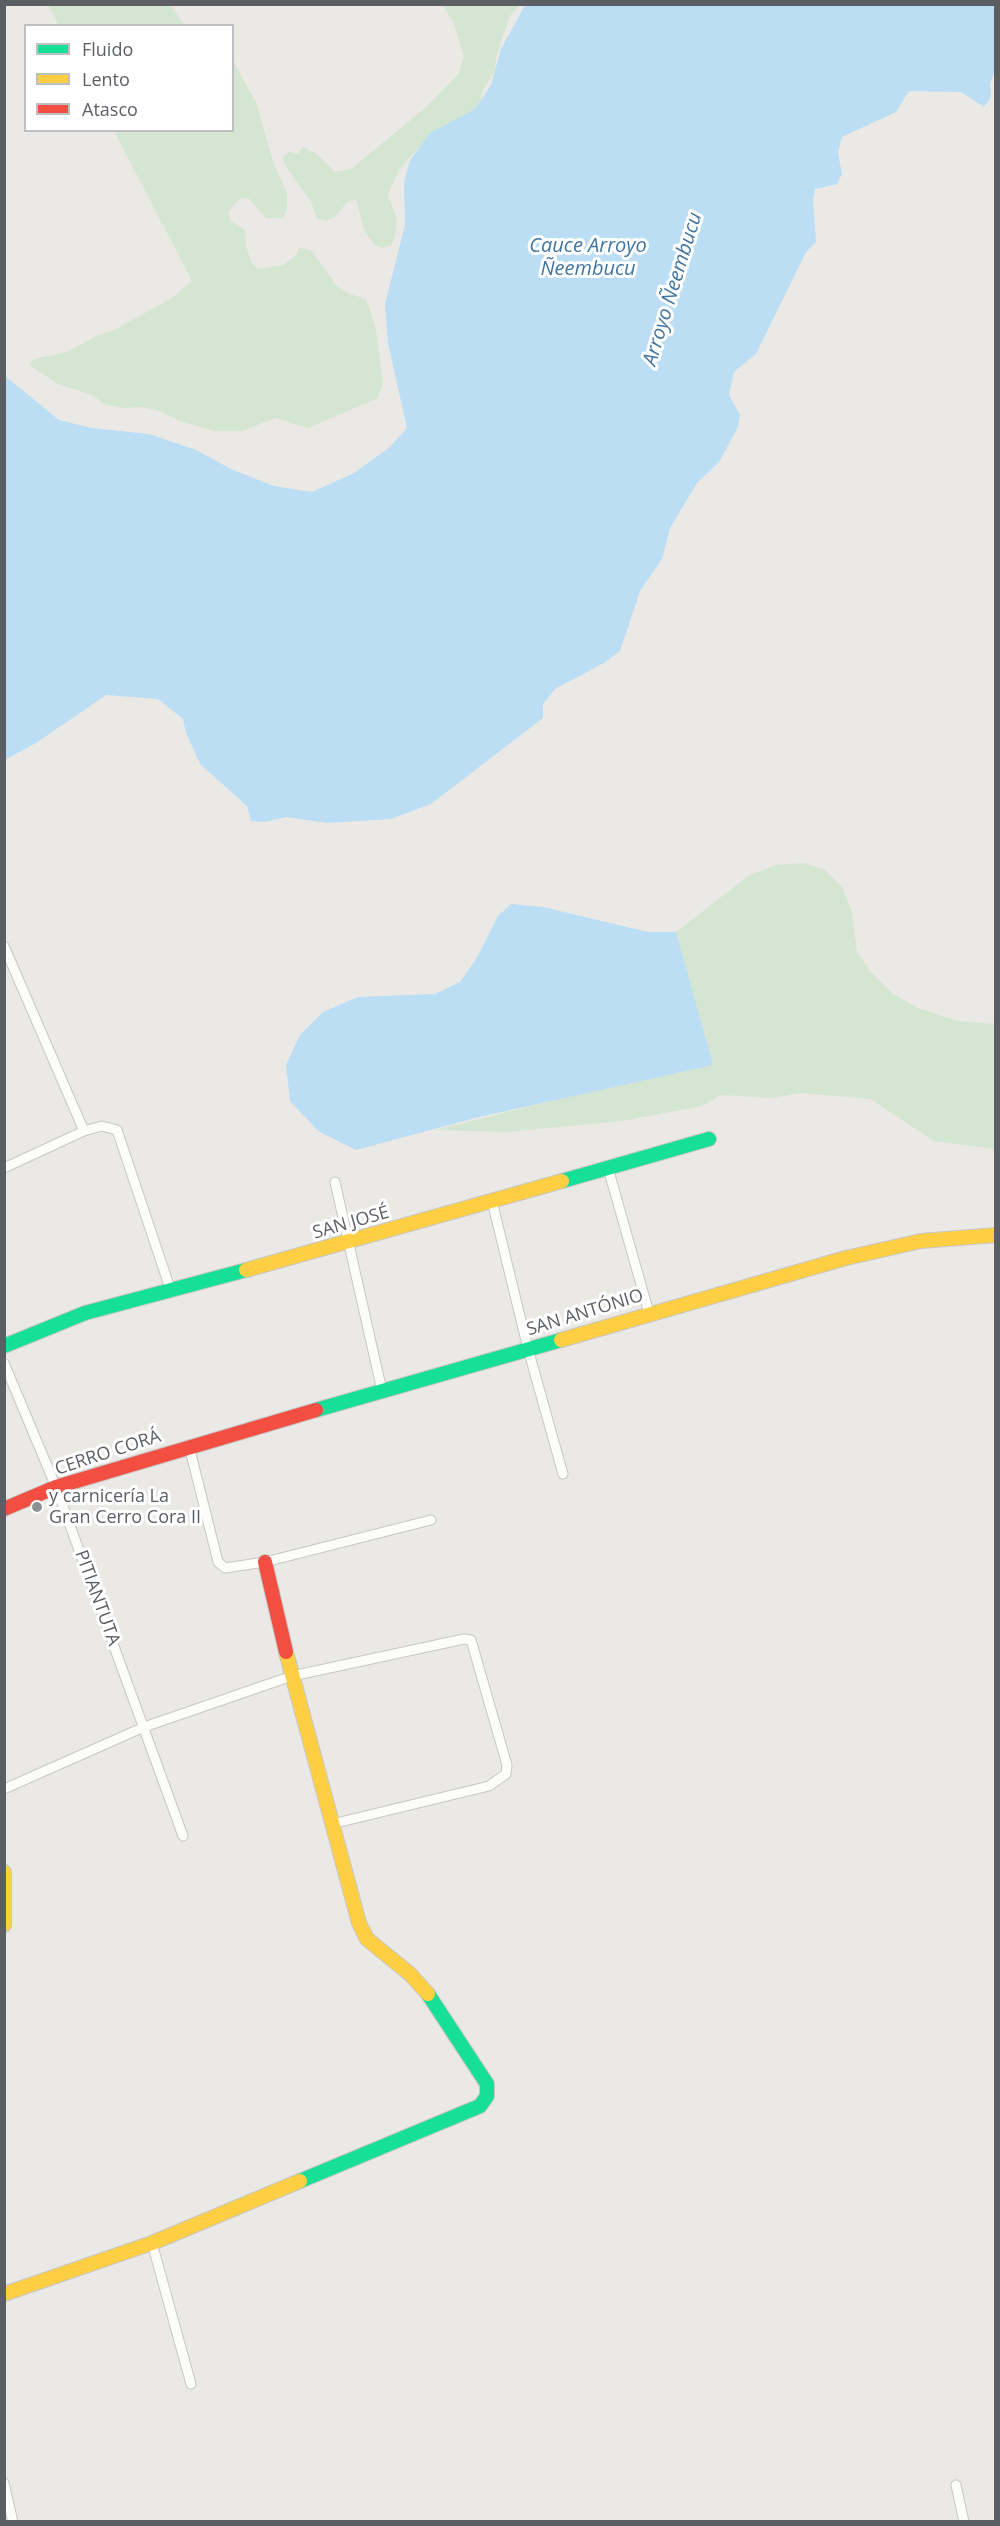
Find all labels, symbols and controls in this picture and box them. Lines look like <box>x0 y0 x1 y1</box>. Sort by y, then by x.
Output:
legend <box>24 24 234 132</box>
text: Fluido <box>82 37 133 61</box>
text: Lento <box>82 67 130 91</box>
text: Atasco <box>82 97 138 121</box>
water label: Arroyo Ñeembucu <box>638 209 708 369</box>
water label: Cauce Arroyo Ñeembucu <box>529 234 647 281</box>
street label: SAN JOSÉ <box>310 1202 392 1244</box>
street label: SAN ANTÓNIO <box>524 1285 646 1341</box>
street label: CERRO CORÁ <box>52 1426 164 1480</box>
place label: y carnicería La Gran Cerro Cora II <box>49 1486 201 1528</box>
marker: y carnicería La Gran Cerro Cora II <box>30 1500 44 1514</box>
street label: PITIANTUTA <box>70 1547 124 1649</box>

